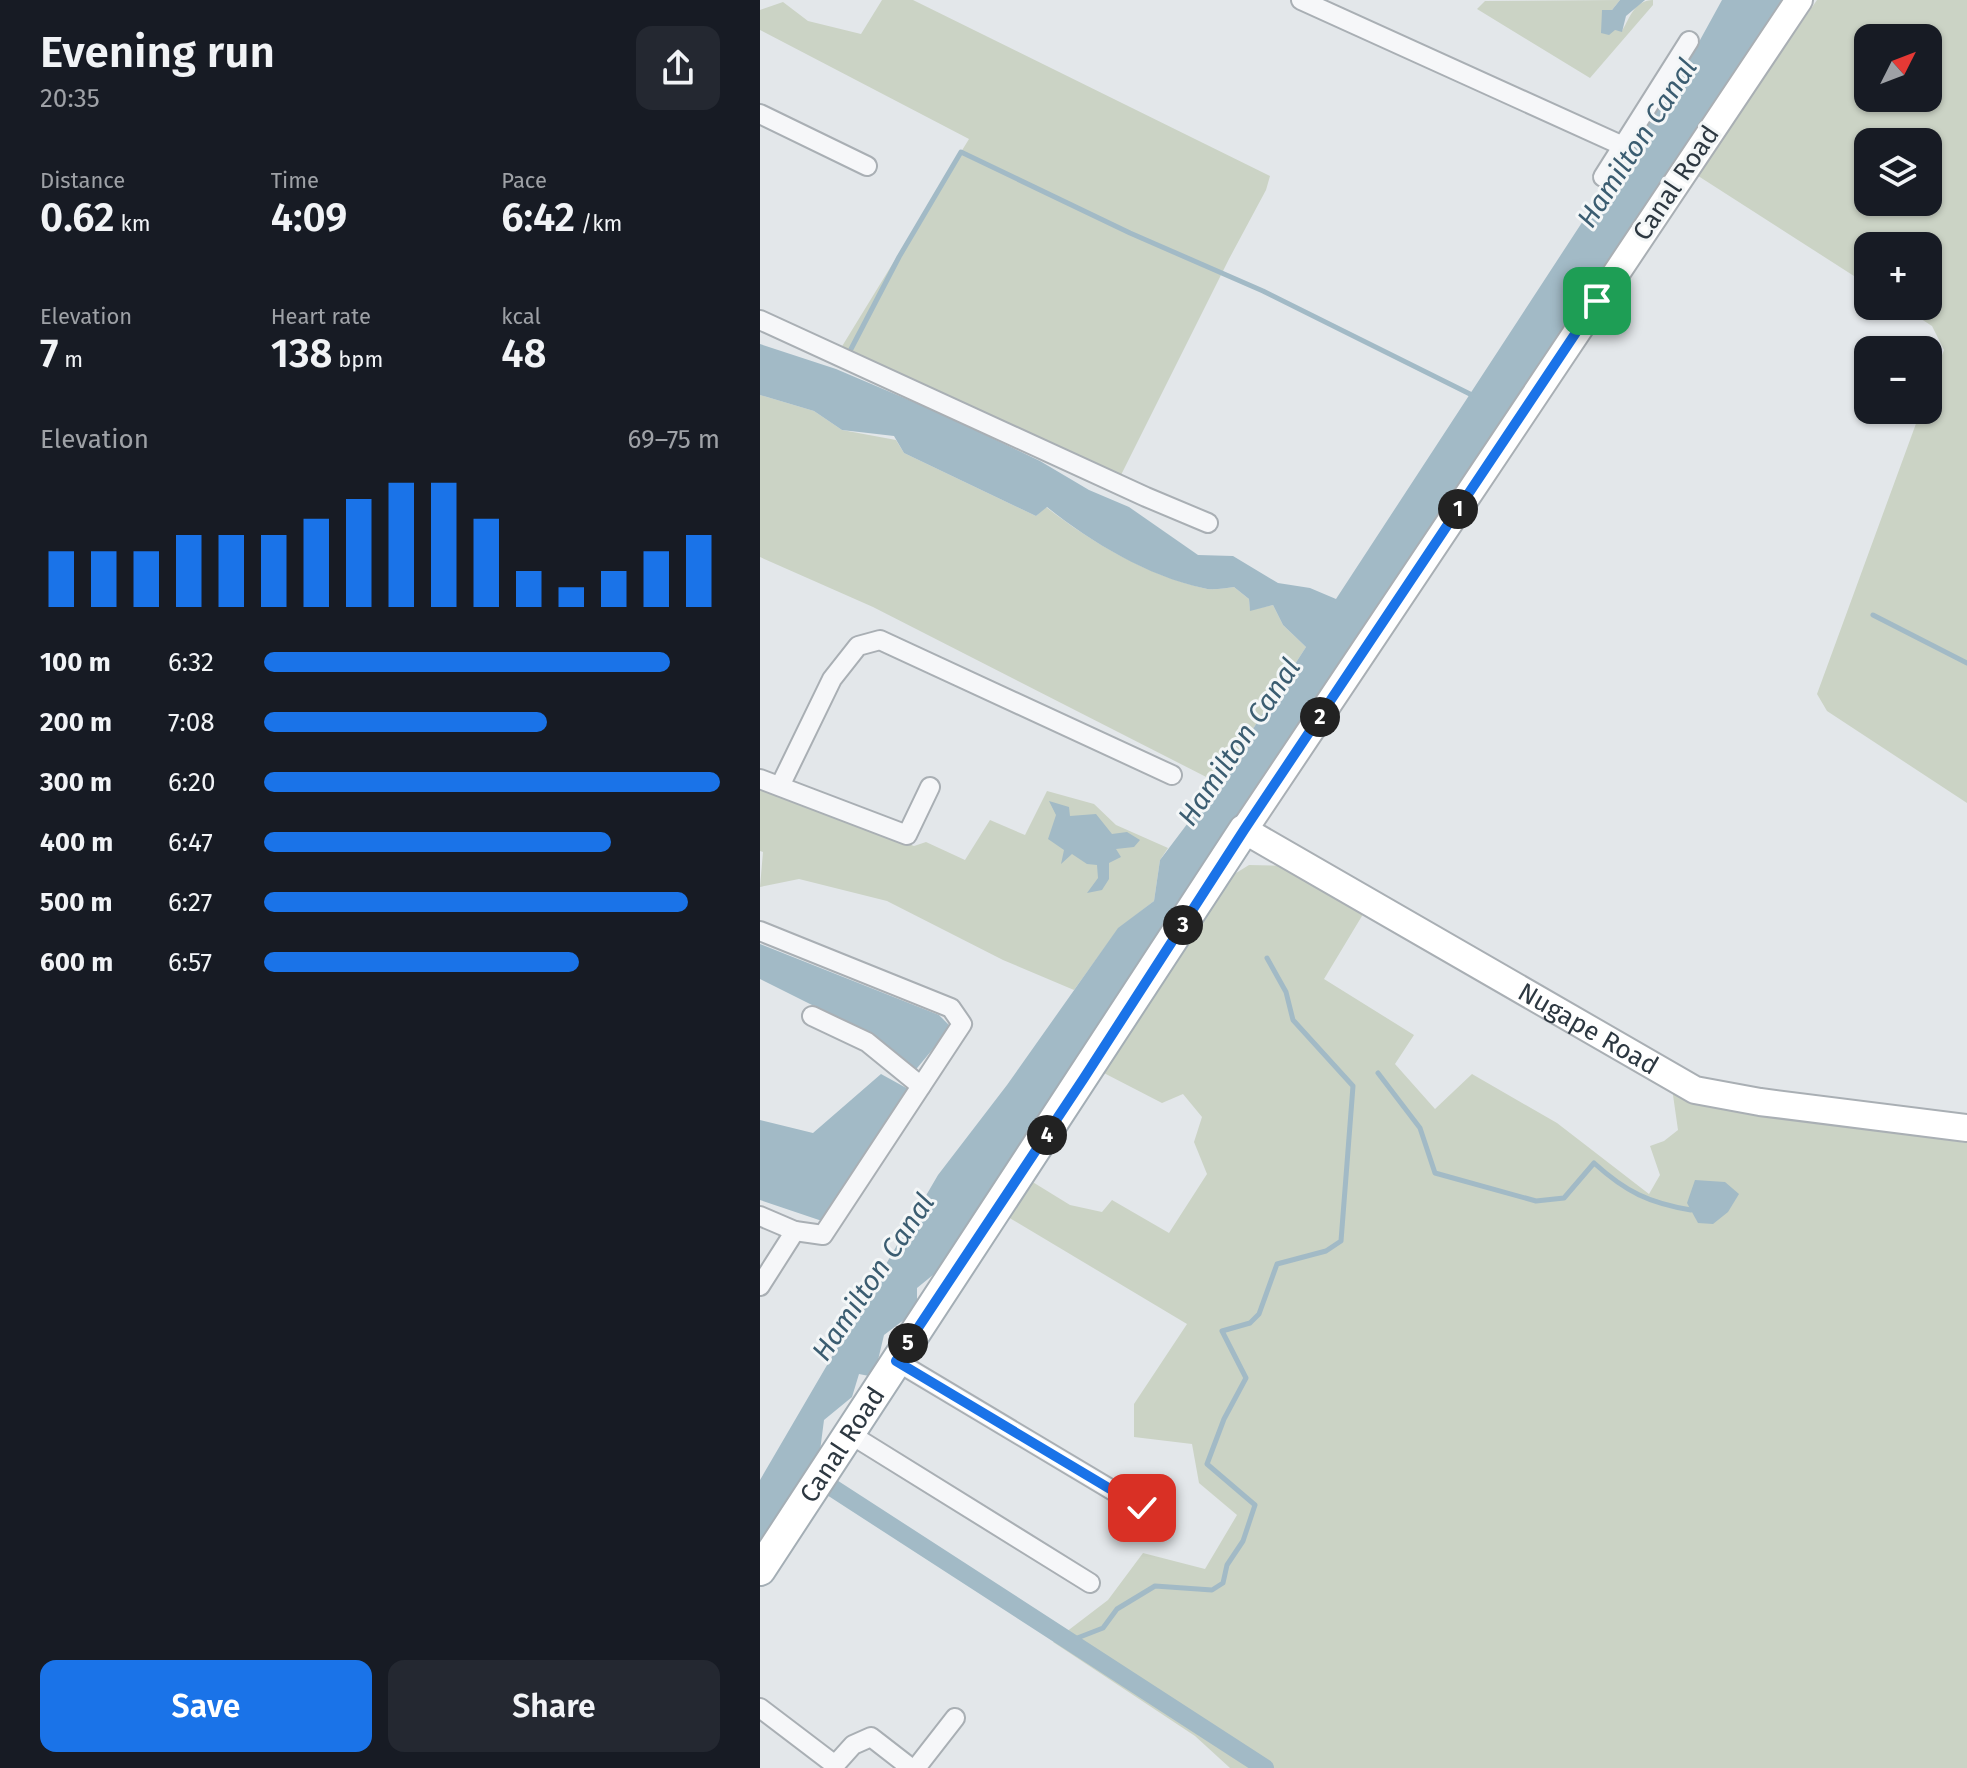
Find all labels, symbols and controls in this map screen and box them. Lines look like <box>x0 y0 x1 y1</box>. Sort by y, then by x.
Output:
north arrow <box>1854 24 1942 112</box>
map controls <box>1854 24 1942 424</box>
text: Evening run <box>40 26 275 79</box>
button: share <box>636 26 720 110</box>
water label: Hamilton Canal <box>1570 52 1704 234</box>
text: 20:35 <box>40 83 100 114</box>
street label: Canal Road <box>1626 120 1726 246</box>
button: layers <box>1854 128 1942 216</box>
text: Distance <box>40 167 125 194</box>
text: Time <box>271 167 319 194</box>
text: Pace <box>501 167 547 194</box>
text: 0.62 <box>40 194 115 242</box>
text: 4:09 <box>271 194 347 242</box>
text: 6:42 <box>501 194 575 242</box>
text: km <box>115 210 151 237</box>
text: /km <box>575 210 622 237</box>
button: + <box>1854 232 1942 320</box>
pin <box>1563 267 1631 335</box>
icon: arrive <box>1575 279 1619 323</box>
text: Elevation <box>40 303 132 330</box>
text: Heart rate <box>271 303 371 330</box>
text: kcal <box>501 303 541 330</box>
text: 7 <box>40 330 58 378</box>
text: 138 <box>271 330 332 378</box>
text: 48 <box>501 330 547 378</box>
button: − <box>1854 336 1942 424</box>
text: m <box>58 346 83 373</box>
text: bpm <box>332 346 383 373</box>
text: Elevation <box>40 424 149 455</box>
text: 69–75 m <box>628 424 720 455</box>
pin: 1 <box>1438 489 1478 529</box>
text: 1 <box>1453 495 1463 522</box>
text: 100 m <box>40 647 111 678</box>
text: 6:32 <box>168 647 214 678</box>
water label: Hamilton Canal <box>1171 652 1307 832</box>
pin: 2 <box>1300 697 1340 737</box>
text: 2 <box>1314 703 1326 730</box>
text: 200 m <box>40 707 112 738</box>
text: 7:08 <box>168 707 215 738</box>
text: 300 m <box>40 767 112 798</box>
text: 6:20 <box>168 767 215 798</box>
text: 400 m <box>40 827 113 858</box>
text: 6:47 <box>168 827 213 858</box>
text: 500 m <box>40 887 113 918</box>
text: 6:27 <box>168 887 212 918</box>
pin: 3 <box>1163 905 1203 945</box>
text: 3 <box>1177 911 1189 938</box>
text: 600 m <box>40 947 113 978</box>
text: 6:57 <box>168 947 212 978</box>
street label: Nugape Road <box>1513 976 1664 1081</box>
pin: 4 <box>1027 1115 1067 1155</box>
text: 4 <box>1041 1121 1053 1148</box>
water label: Hamilton Canal <box>805 1187 941 1367</box>
pin: 5 <box>888 1323 928 1363</box>
text: 5 <box>902 1329 914 1356</box>
street label: Canal Road <box>793 1381 891 1508</box>
pin <box>1108 1474 1176 1542</box>
icon: check <box>1120 1486 1164 1530</box>
button: Save <box>40 1660 372 1752</box>
button: Share <box>388 1660 720 1752</box>

